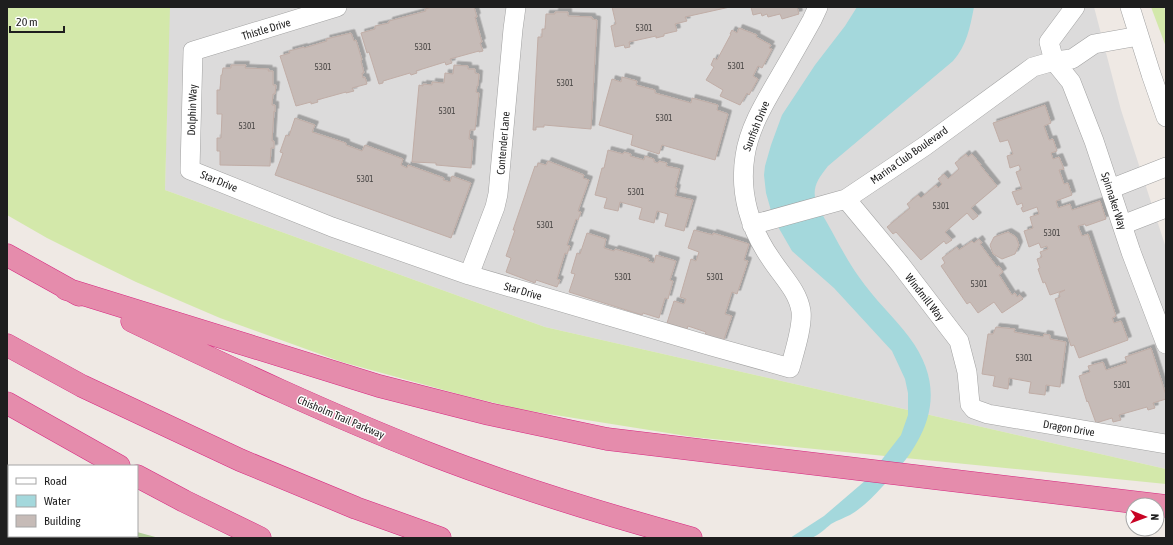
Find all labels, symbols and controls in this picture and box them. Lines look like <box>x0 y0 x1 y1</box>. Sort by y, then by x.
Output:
scale bar <box>10 8 64 34</box>
text: 20 m <box>16 15 38 29</box>
street label: Thistle Drive <box>240 16 292 42</box>
house number: 5301 <box>636 23 652 33</box>
house number: 5301 <box>415 42 431 52</box>
house number: 5301 <box>728 61 744 71</box>
house number: 5301 <box>315 62 331 72</box>
house number: 5301 <box>557 78 573 88</box>
street label: Dolphin Way <box>185 84 199 136</box>
street label: Sunfish Drive <box>741 99 771 153</box>
house number: 5301 <box>439 106 455 116</box>
street label: Contender Lane <box>494 111 512 175</box>
house number: 5301 <box>656 113 672 123</box>
house number: 5301 <box>239 121 255 131</box>
street label: Marina Club Boulevard <box>868 124 950 186</box>
street label: Star Drive <box>199 168 239 194</box>
street label: Spinnaker Way <box>1099 171 1129 232</box>
house number: 5301 <box>357 174 373 184</box>
house number: 5301 <box>628 187 644 197</box>
house number: 5301 <box>933 201 949 211</box>
house number: 5301 <box>537 220 553 230</box>
house number: 5301 <box>1044 228 1060 238</box>
street label: Windmill Way <box>903 271 947 323</box>
house number: 5301 <box>615 272 631 282</box>
house number: 5301 <box>707 272 723 282</box>
house number: 5301 <box>971 279 987 289</box>
street label: Star Drive <box>503 280 543 302</box>
house number: 5301 <box>1016 353 1032 363</box>
house number: 5301 <box>1114 380 1130 390</box>
street label: Chisholm Trail Parkway <box>296 393 387 441</box>
street label: Dragon Drive <box>1042 418 1096 438</box>
legend <box>8 465 138 537</box>
text: Road <box>44 474 67 488</box>
text: Water <box>44 494 71 508</box>
north arrow <box>1125 497 1165 537</box>
text: Building <box>44 514 82 528</box>
text: N <box>1149 514 1161 521</box>

